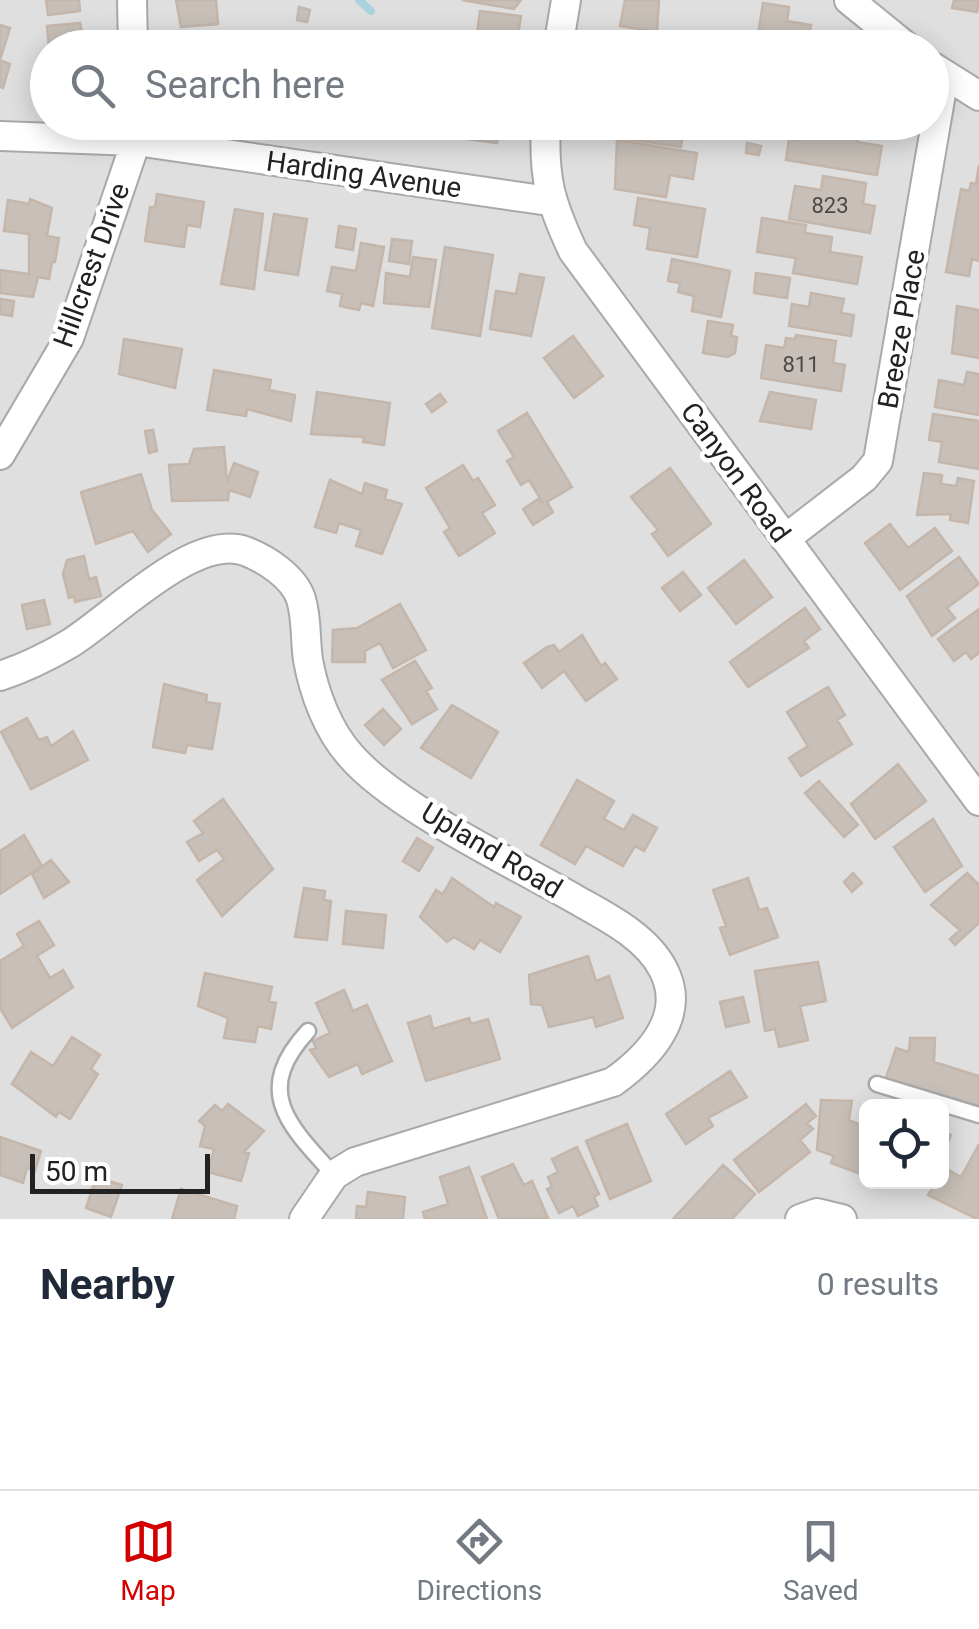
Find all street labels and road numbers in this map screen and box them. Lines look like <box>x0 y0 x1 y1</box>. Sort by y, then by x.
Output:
street label: Harding Avenue <box>264 144 464 205</box>
street label: Hillcrest Drive <box>46 178 136 352</box>
street label: Breeze Place <box>871 247 932 411</box>
street label: Canyon Road <box>674 396 797 549</box>
street label: Upland Road <box>415 796 568 905</box>

